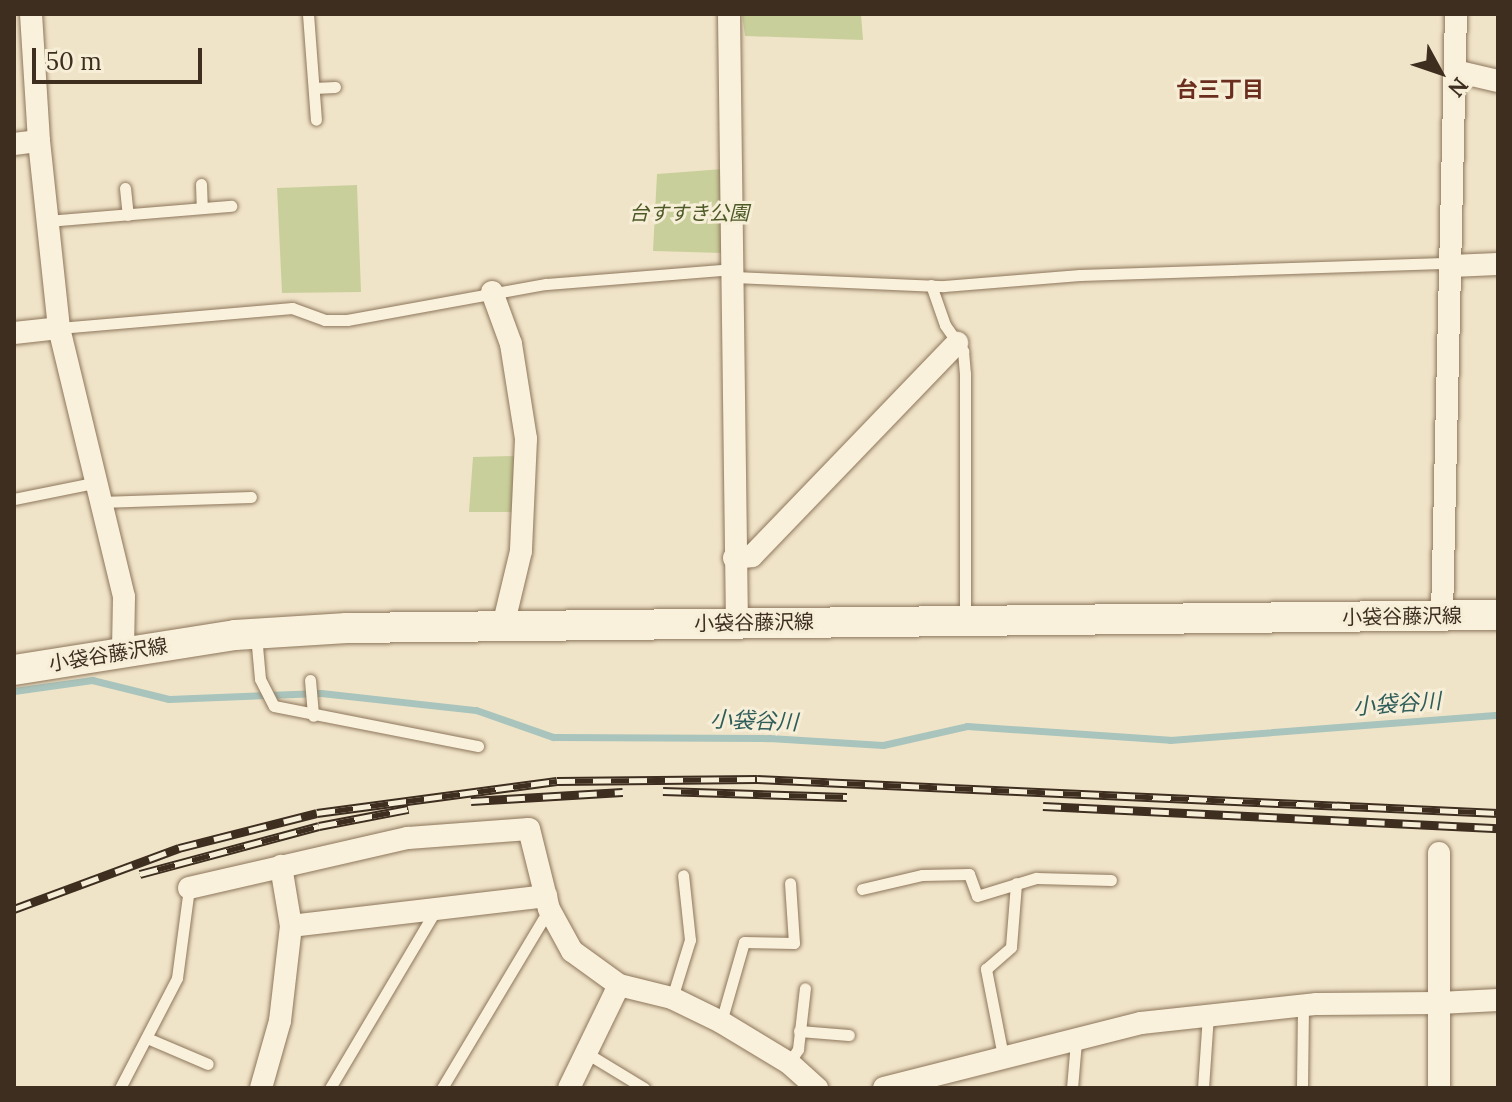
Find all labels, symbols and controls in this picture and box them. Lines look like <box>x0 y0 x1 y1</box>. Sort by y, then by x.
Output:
scale bar <box>36 32 206 82</box>
north arrow <box>1400 32 1480 112</box>
text: 50 m <box>46 46 102 77</box>
text: N <box>1442 72 1475 103</box>
district label: 台三丁目 <box>1176 77 1264 103</box>
park label: 台すすき公園 <box>629 200 749 224</box>
street label: 小袋谷藤沢線 <box>1342 603 1462 629</box>
street label: 小袋谷藤沢線 <box>694 609 814 635</box>
street label: 小袋谷藤沢線 <box>47 633 169 675</box>
water label: 小袋谷川 <box>1352 688 1442 720</box>
water label: 小袋谷川 <box>710 706 798 736</box>

